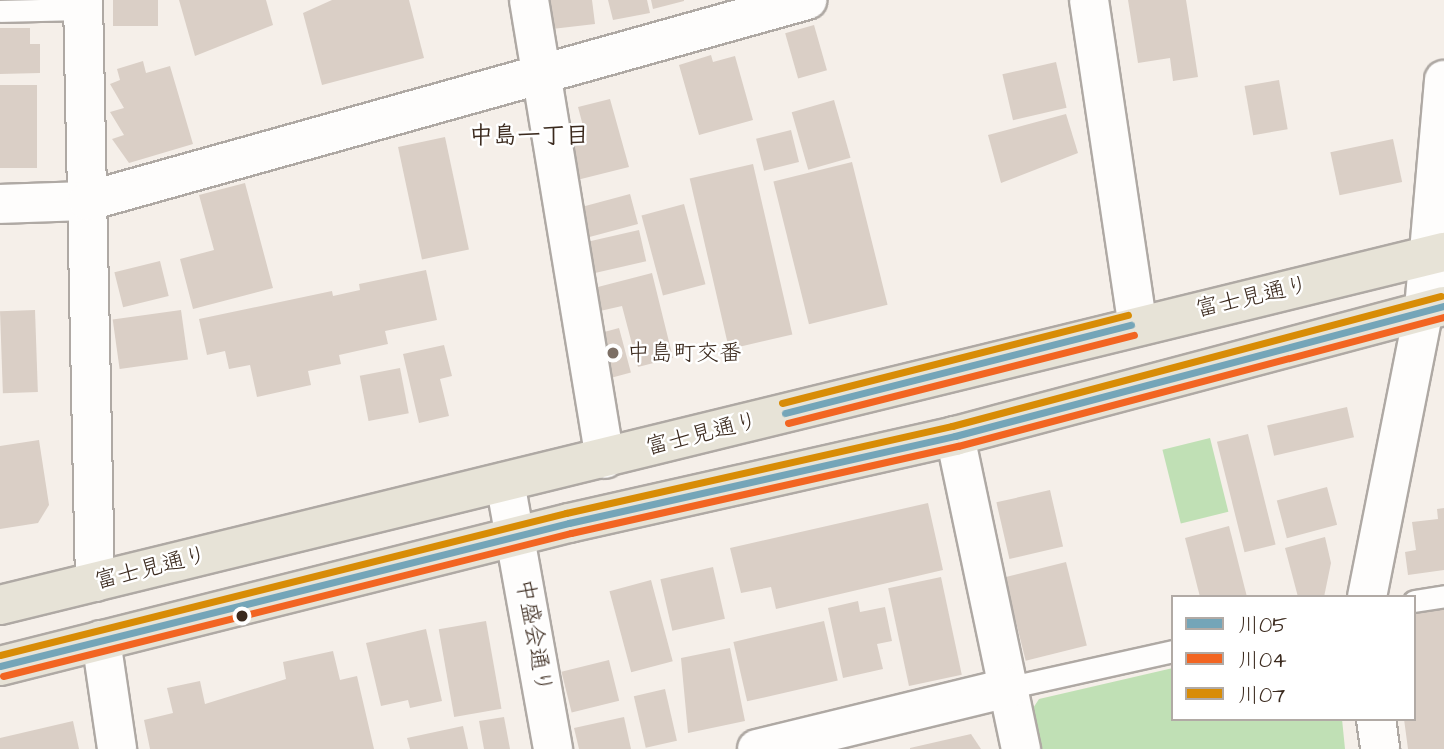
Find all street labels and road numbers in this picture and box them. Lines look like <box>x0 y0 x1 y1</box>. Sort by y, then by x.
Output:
street label: 富士見通り <box>1193 271 1311 323</box>
street label: 富士見通り <box>643 407 761 461</box>
street label: 富士見通り <box>92 541 210 595</box>
street label: 中盛会通り <box>510 577 558 695</box>

